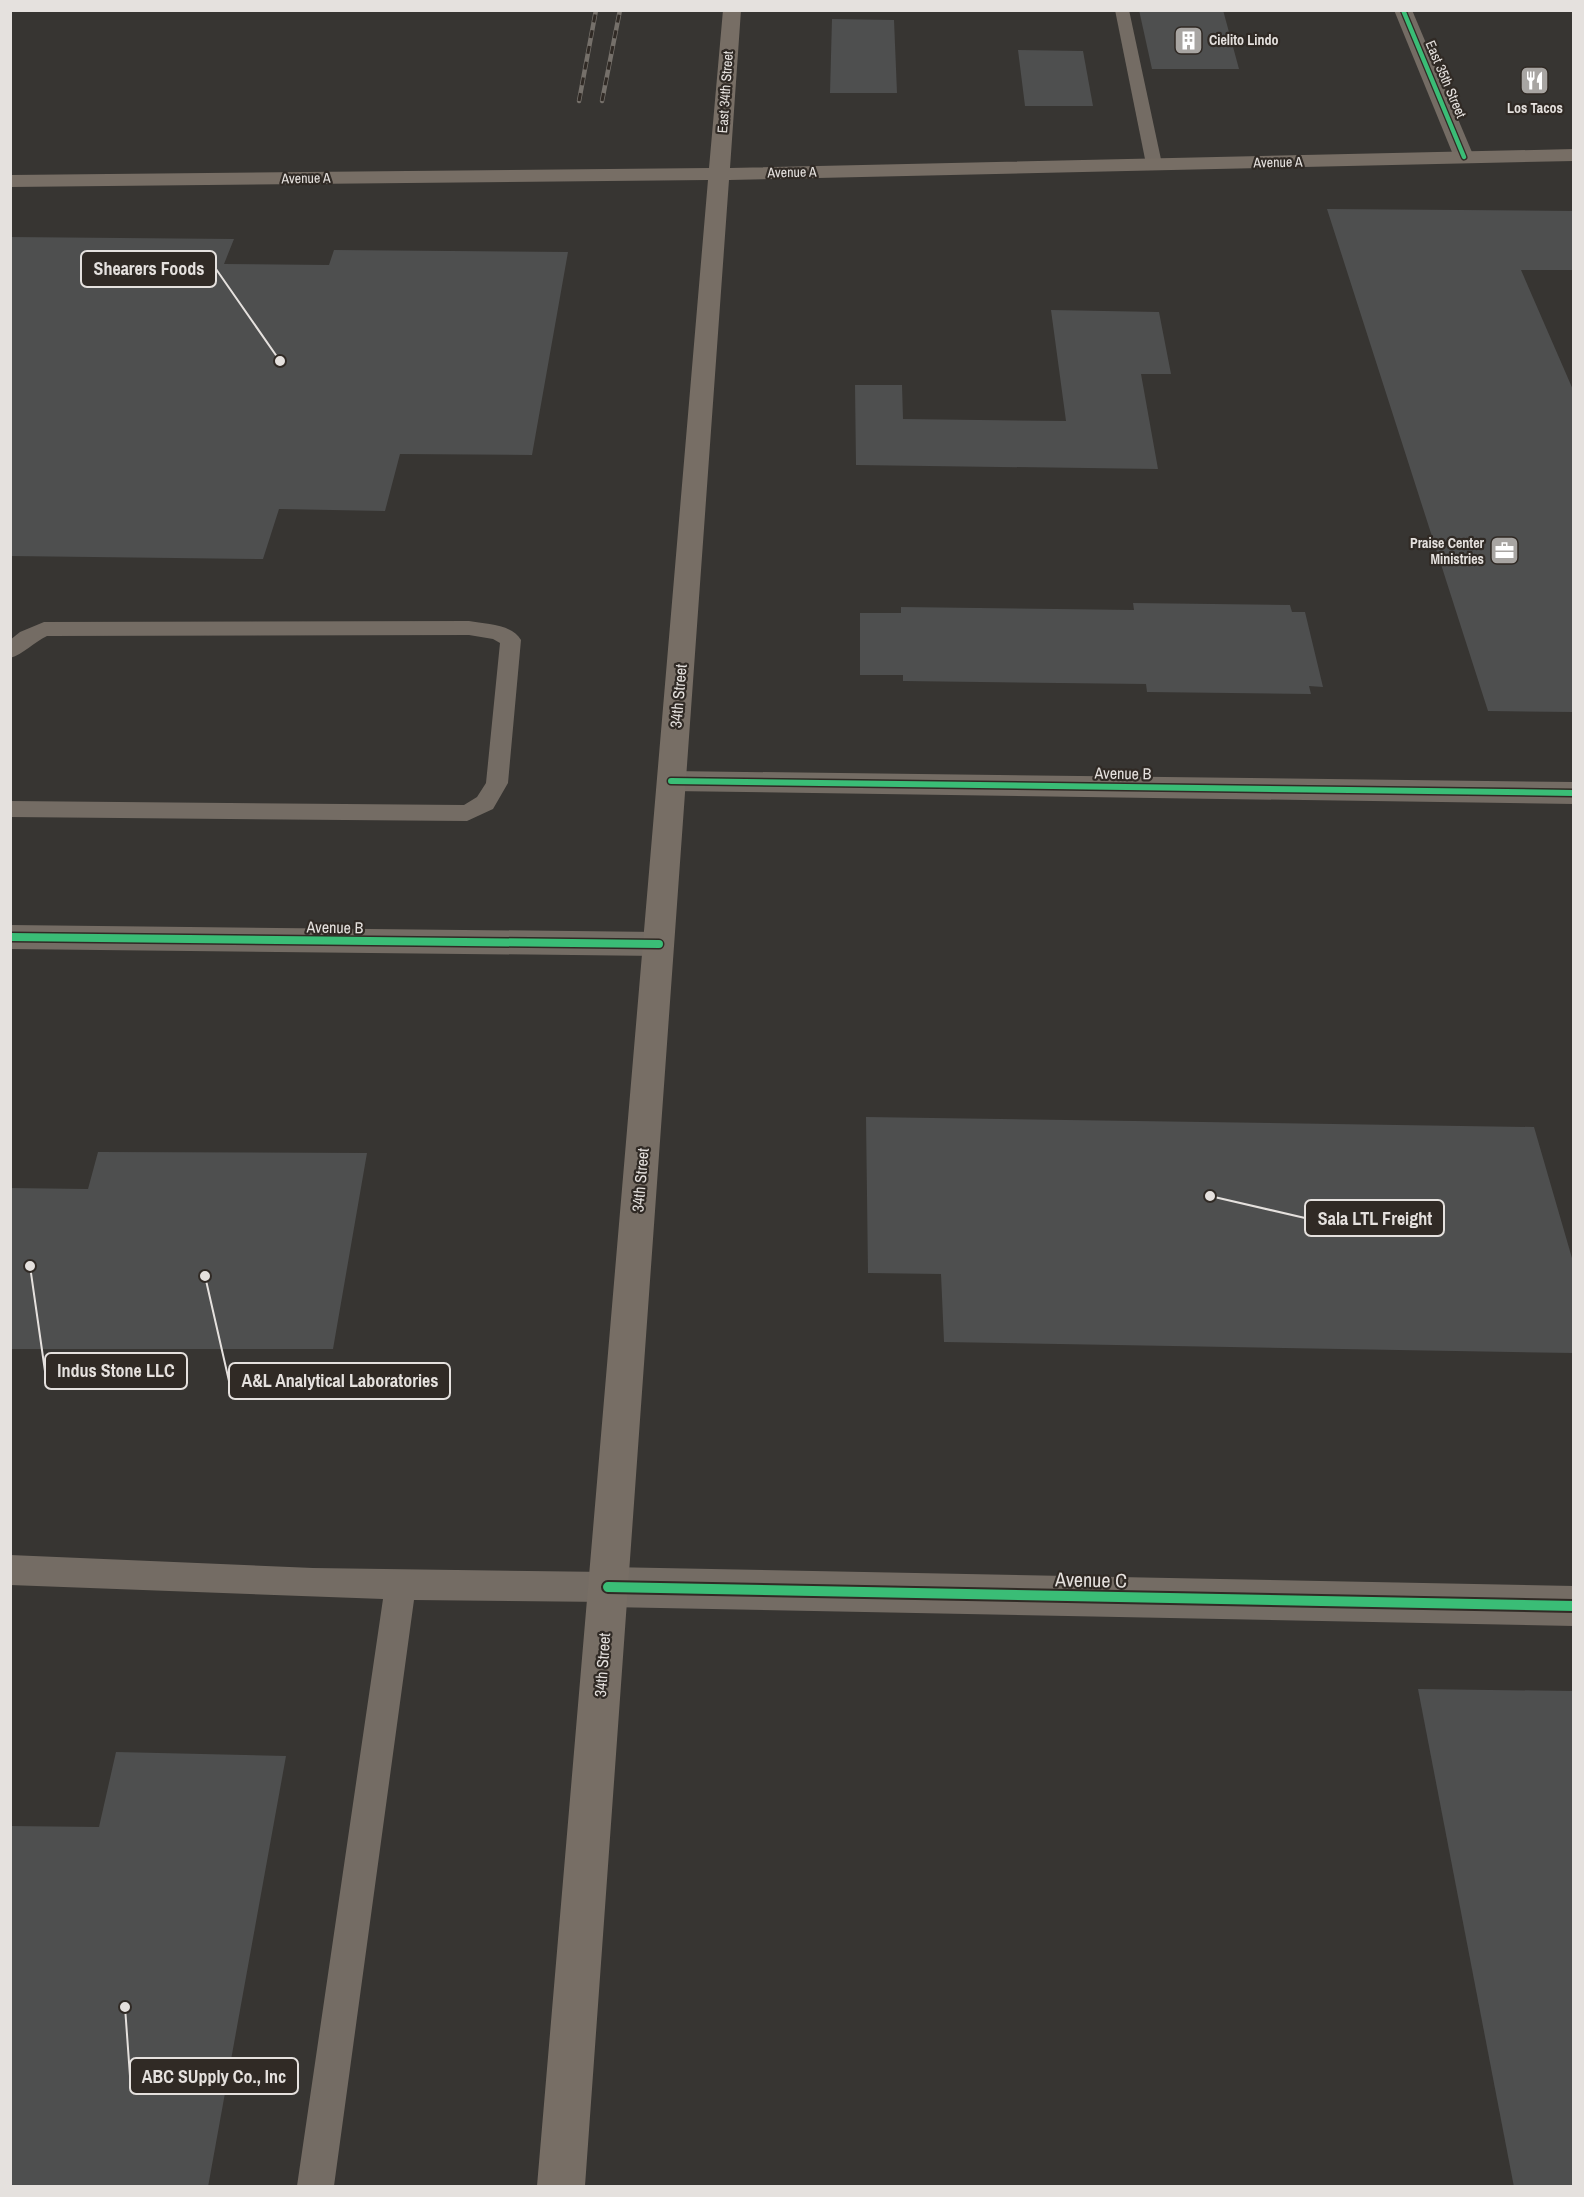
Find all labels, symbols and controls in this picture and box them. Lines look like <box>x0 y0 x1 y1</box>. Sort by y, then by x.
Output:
building icon: Cielito Lindo <box>1172 24 1204 56</box>
place label: Cielito Lindo <box>1209 31 1279 49</box>
street label: East 35th Street <box>1422 38 1470 120</box>
street label: East 34th Street <box>713 50 737 134</box>
restaurant icon: Los Tacos <box>1519 65 1551 97</box>
place label: Los Tacos <box>1507 99 1563 117</box>
street label: Avenue A <box>1252 153 1303 171</box>
street label: Avenue A <box>766 163 817 181</box>
street label: Avenue A <box>280 169 331 187</box>
callout: Shearers Foods <box>81 251 216 287</box>
text: Shearers Foods <box>94 256 204 281</box>
place label: Praise Center Ministries <box>1410 534 1485 568</box>
office icon: Praise Center Ministries <box>1489 535 1521 567</box>
street label: 34th Street <box>664 663 692 729</box>
street label: Avenue B <box>1093 761 1152 784</box>
street label: Avenue B <box>305 915 364 938</box>
street label: 34th Street <box>626 1147 654 1213</box>
callout: Sala LTL Freight <box>1305 1200 1444 1236</box>
text: Sala LTL Freight <box>1318 1206 1432 1231</box>
callout: Indus Stone LLC <box>45 1353 187 1389</box>
text: Indus Stone LLC <box>57 1358 175 1383</box>
callout: A&L Analytical Laboratories <box>229 1363 450 1399</box>
text: A&L Analytical Laboratories <box>242 1368 438 1393</box>
street label: Avenue C <box>1054 1565 1127 1594</box>
street label: 34th Street <box>589 1632 615 1698</box>
callout: ABC SUpply Co., Inc <box>130 2058 298 2094</box>
text: ABC SUpply Co., Inc <box>142 2064 286 2089</box>

